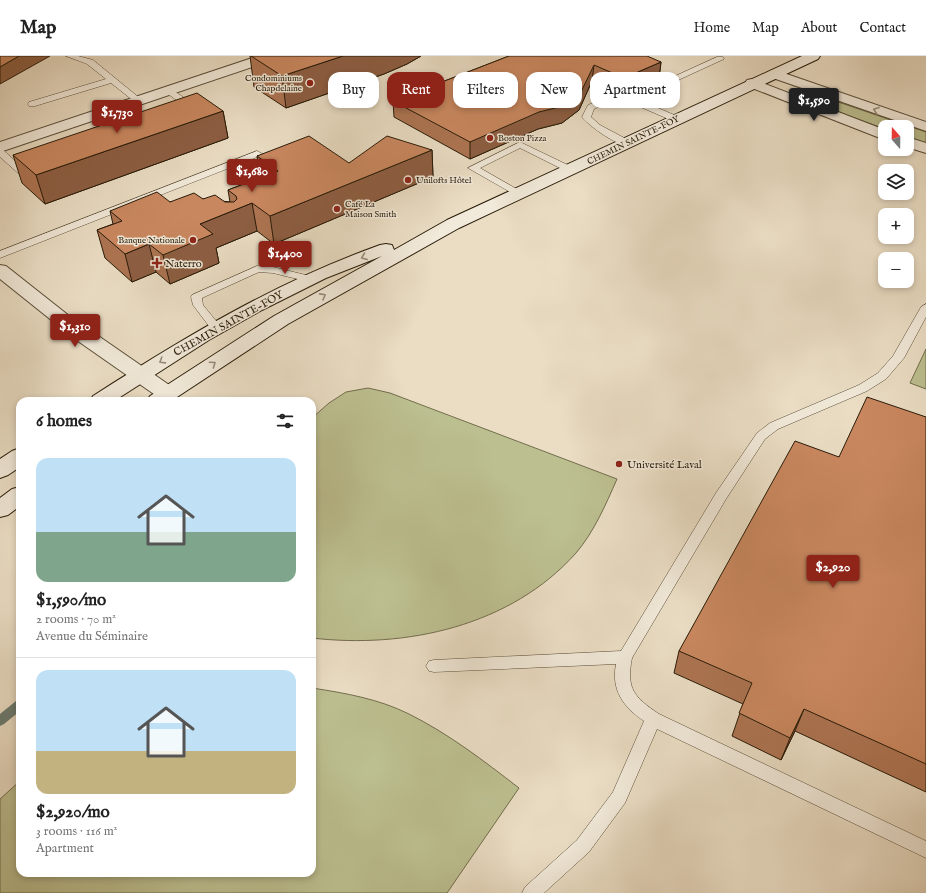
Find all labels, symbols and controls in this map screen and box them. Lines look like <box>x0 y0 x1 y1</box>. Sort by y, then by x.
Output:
text: Map <box>20 16 56 40</box>
text: Home <box>694 19 730 37</box>
text: Map <box>752 19 779 37</box>
text: About <box>801 19 837 37</box>
text: Contact <box>859 19 906 37</box>
chip: Buy <box>328 72 379 108</box>
chip: Rent <box>387 72 445 108</box>
chip: Filters <box>453 72 518 108</box>
chip: New <box>526 72 582 108</box>
chip: Apartment <box>590 72 680 108</box>
place label: Condominiums Chapdelaine <box>245 73 302 94</box>
marker: Condominiums Chapdelaine <box>305 78 315 88</box>
pin: $1,590 <box>781 88 847 122</box>
text: $1,590 <box>798 92 830 109</box>
pin: $1,730 <box>84 100 150 134</box>
text: $1,730 <box>101 104 133 121</box>
one-way arrow <box>872 107 879 115</box>
street label: CHEMIN SAINTE-FOY <box>585 113 682 167</box>
north arrow <box>878 120 914 156</box>
map controls <box>878 120 914 288</box>
marker: Boston Pizza <box>485 133 495 143</box>
place label: Boston Pizza <box>498 133 547 144</box>
pin: $1,680 <box>219 159 285 193</box>
text: $1,680 <box>236 163 268 180</box>
button: layers <box>878 164 914 200</box>
marker: Unilofts Hôtel <box>403 175 413 185</box>
place label: Unilofts Hôtel <box>416 175 472 186</box>
place label: Café La Maison Smith <box>345 199 397 220</box>
marker: Café La Maison Smith <box>332 204 342 214</box>
button: + <box>878 208 914 244</box>
place label: Banque Nationale <box>118 235 185 246</box>
marker: Banque Nationale <box>188 235 198 245</box>
pin: $1,400 <box>252 241 318 275</box>
text: $1,400 <box>268 245 302 262</box>
button: − <box>878 252 914 288</box>
one-way arrow <box>361 253 368 261</box>
place label: Naterro <box>165 257 202 271</box>
marker: Naterro <box>152 258 162 268</box>
street label: CHEMIN SAINTE-FOY <box>171 288 286 360</box>
one-way arrow <box>319 294 327 301</box>
pin: $1,310 <box>42 314 108 348</box>
text: $1,310 <box>59 318 91 335</box>
one-way arrow <box>159 356 166 364</box>
one-way arrow <box>208 362 215 369</box>
icon: filters <box>274 410 296 432</box>
text: 6 homes <box>36 411 92 432</box>
place label: Université Laval <box>627 458 702 472</box>
marker: Université Laval <box>614 459 624 469</box>
icon: home <box>130 484 202 556</box>
pin: $2,920 <box>800 555 866 589</box>
text: $2,920 <box>816 559 850 576</box>
text: $1,590/mo <box>36 590 106 611</box>
text: 2 rooms · 70 m² <box>36 611 116 628</box>
text: Avenue du Séminaire <box>36 628 148 645</box>
icon: home <box>130 696 202 768</box>
text: $2,920/mo <box>36 802 110 823</box>
text: 3 rooms · 116 m² <box>36 823 117 840</box>
text: Apartment <box>36 840 94 857</box>

